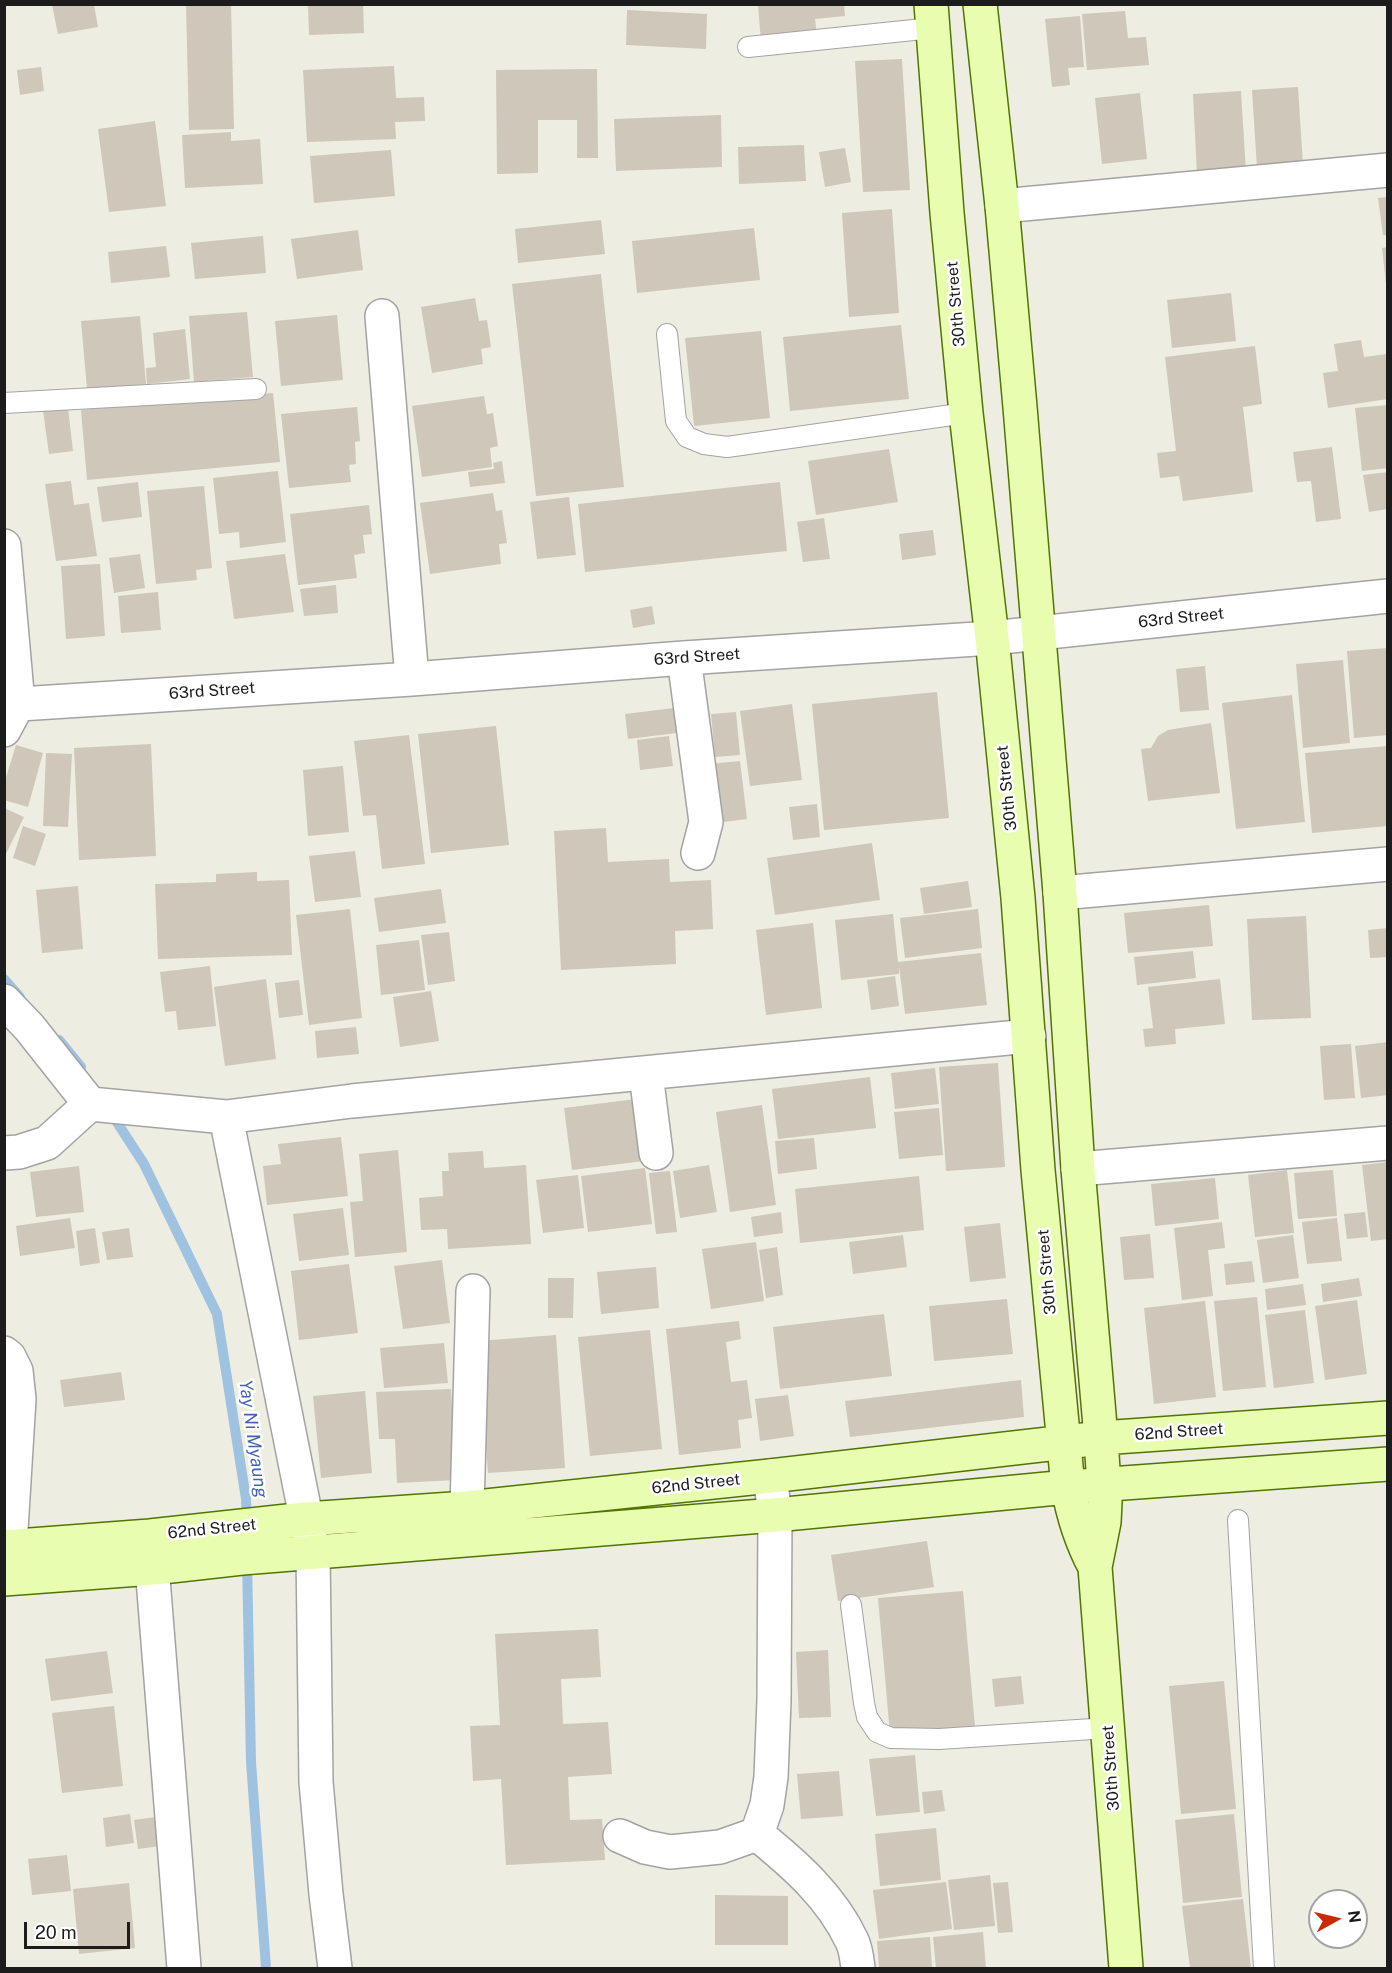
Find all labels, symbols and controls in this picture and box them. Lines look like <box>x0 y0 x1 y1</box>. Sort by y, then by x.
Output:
street label: 30th Street <box>943 260 969 348</box>
street label: 63rd Street <box>1137 604 1225 632</box>
street label: 63rd Street <box>653 644 741 670</box>
street label: 63rd Street <box>168 678 256 704</box>
street label: 30th Street <box>993 744 1021 832</box>
street label: 30th Street <box>1034 1228 1060 1316</box>
water label: Yay Ni Myaung <box>234 1379 272 1499</box>
street label: 62nd Street <box>1134 1419 1224 1445</box>
street label: 62nd Street <box>651 1470 741 1498</box>
street label: 62nd Street <box>167 1515 257 1543</box>
street label: 30th Street <box>1098 1725 1124 1811</box>
north arrow <box>1308 1889 1368 1949</box>
text: N <box>1344 1909 1365 1924</box>
scale bar <box>27 1910 134 1948</box>
text: 20 m <box>35 1922 77 1943</box>

